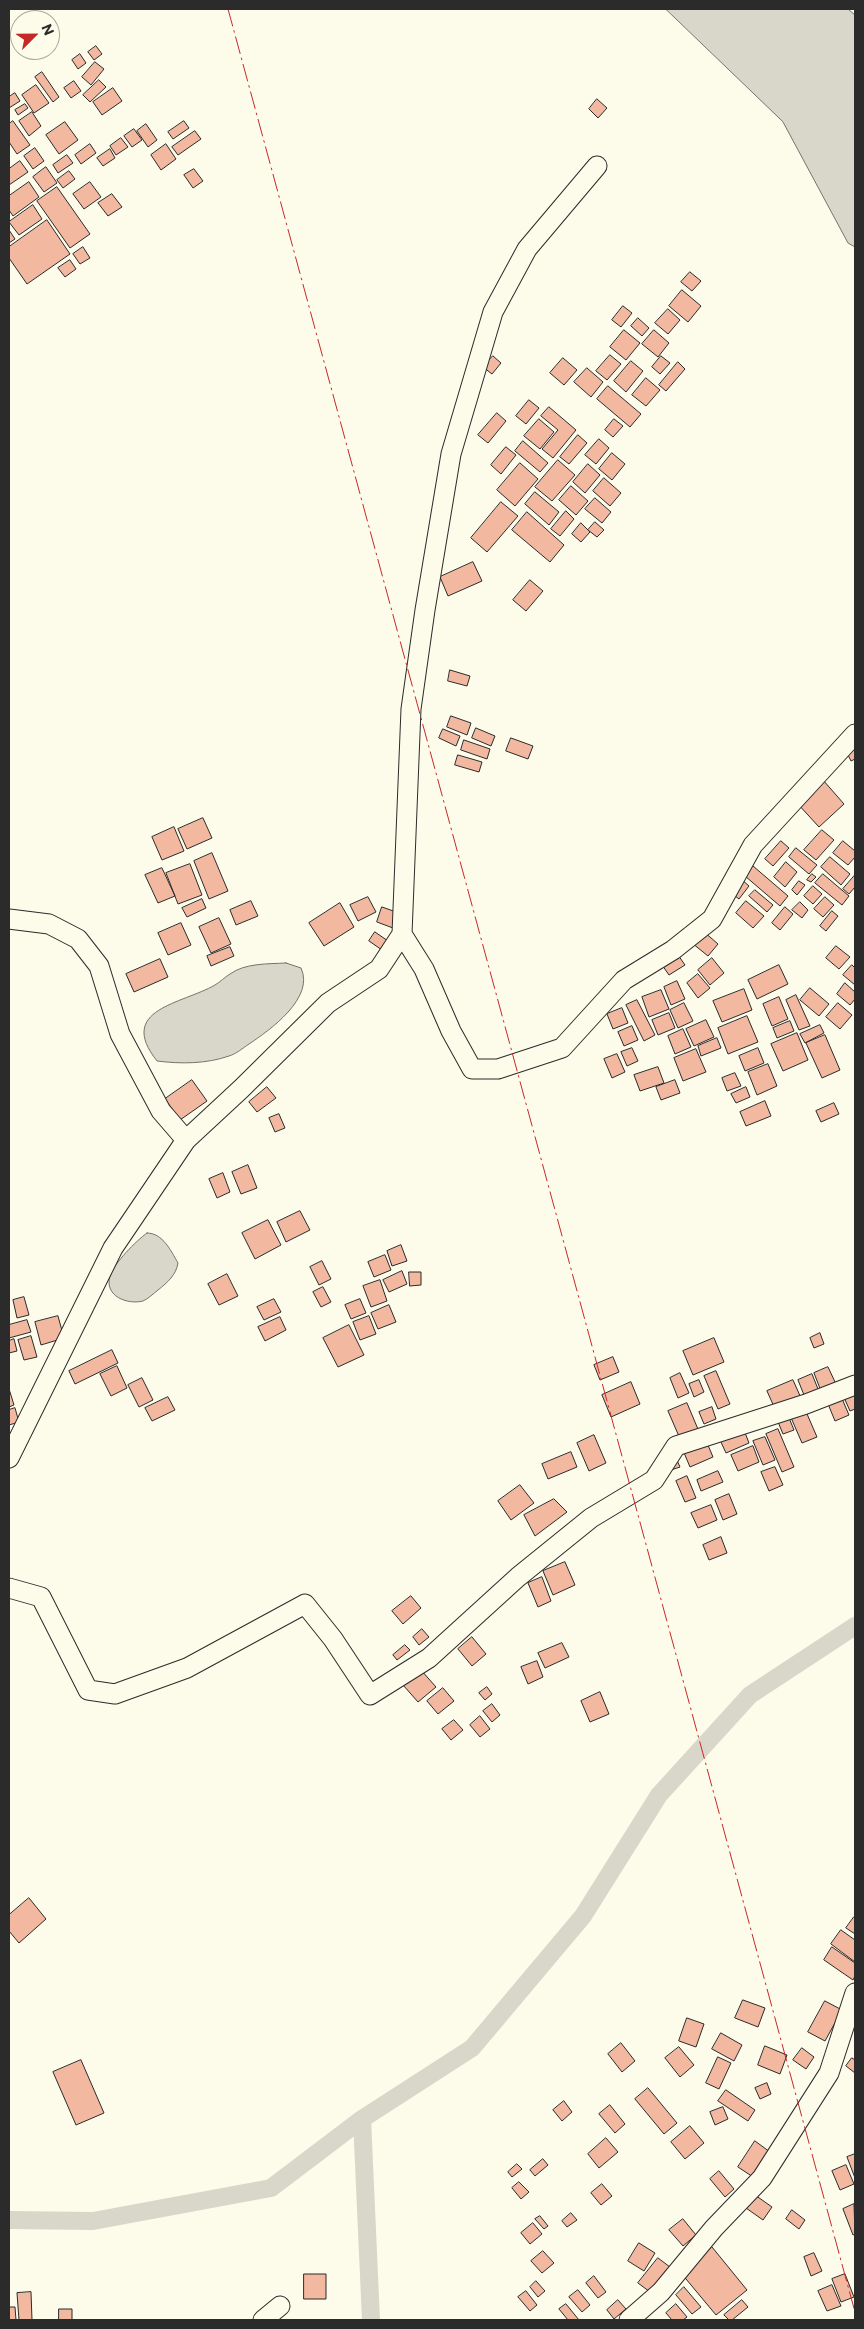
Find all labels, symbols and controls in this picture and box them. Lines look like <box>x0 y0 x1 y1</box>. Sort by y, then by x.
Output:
north arrow <box>10 10 60 60</box>
text: N <box>38 21 58 37</box>

